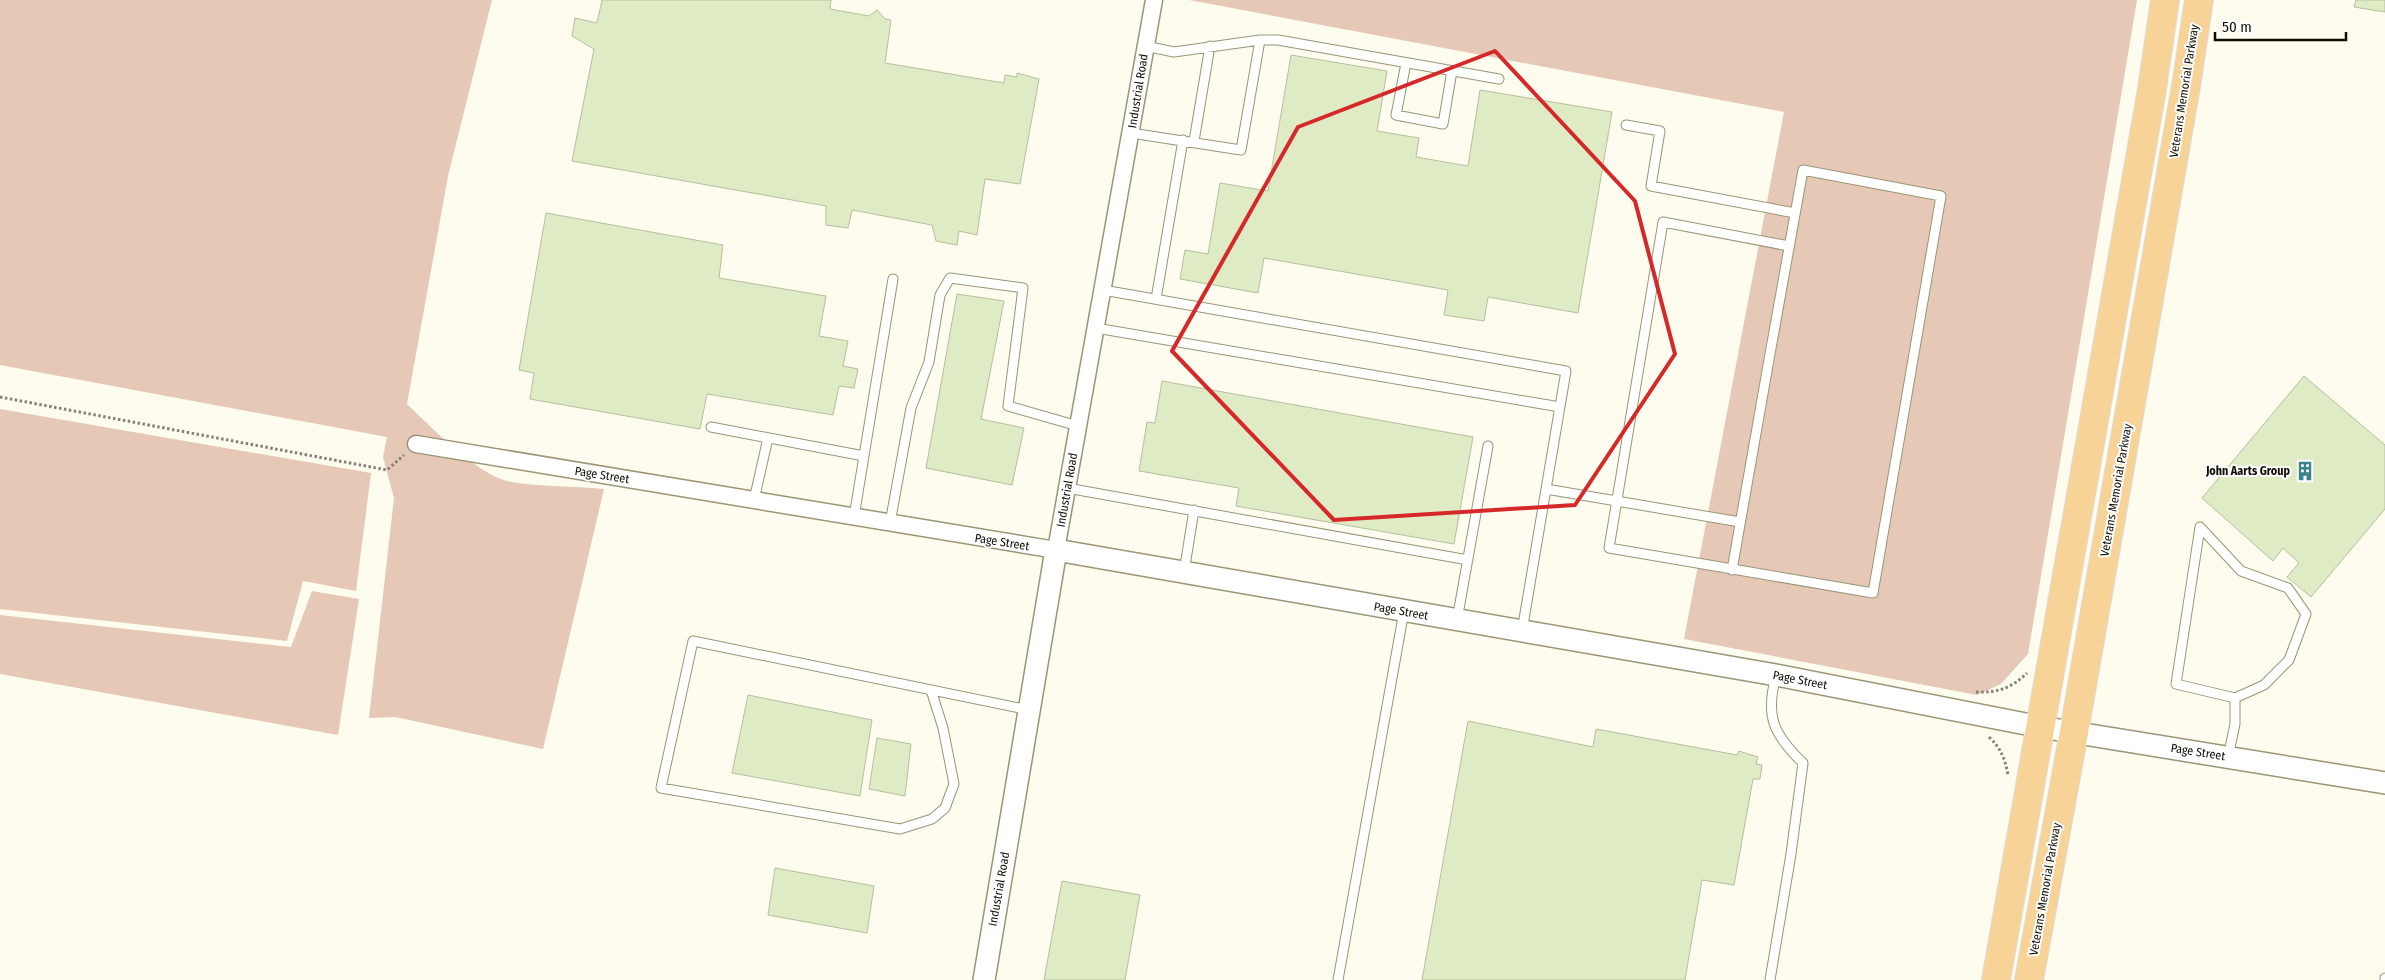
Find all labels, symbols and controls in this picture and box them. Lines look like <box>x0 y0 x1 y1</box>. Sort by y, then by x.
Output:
scale bar <box>2215 10 2346 42</box>
text: 50 m <box>2222 18 2252 36</box>
street label: Veterans Memorial Parkway <box>2167 23 2202 158</box>
street label: Industrial Road <box>1125 53 1151 129</box>
street label: Veterans Memorial Parkway <box>2097 422 2135 557</box>
street label: Industrial Road <box>1054 452 1080 528</box>
building icon: John Aarts Group <box>2294 460 2316 482</box>
street label: Page Street <box>574 464 630 486</box>
place label: John Aarts Group <box>2205 464 2290 478</box>
street label: Page Street <box>974 531 1030 553</box>
street label: Page Street <box>1373 599 1429 623</box>
street label: Page Street <box>1772 668 1828 692</box>
street label: Page Street <box>2170 741 2226 763</box>
street label: Veterans Memorial Parkway <box>2026 821 2064 956</box>
street label: Industrial Road <box>986 851 1012 927</box>

